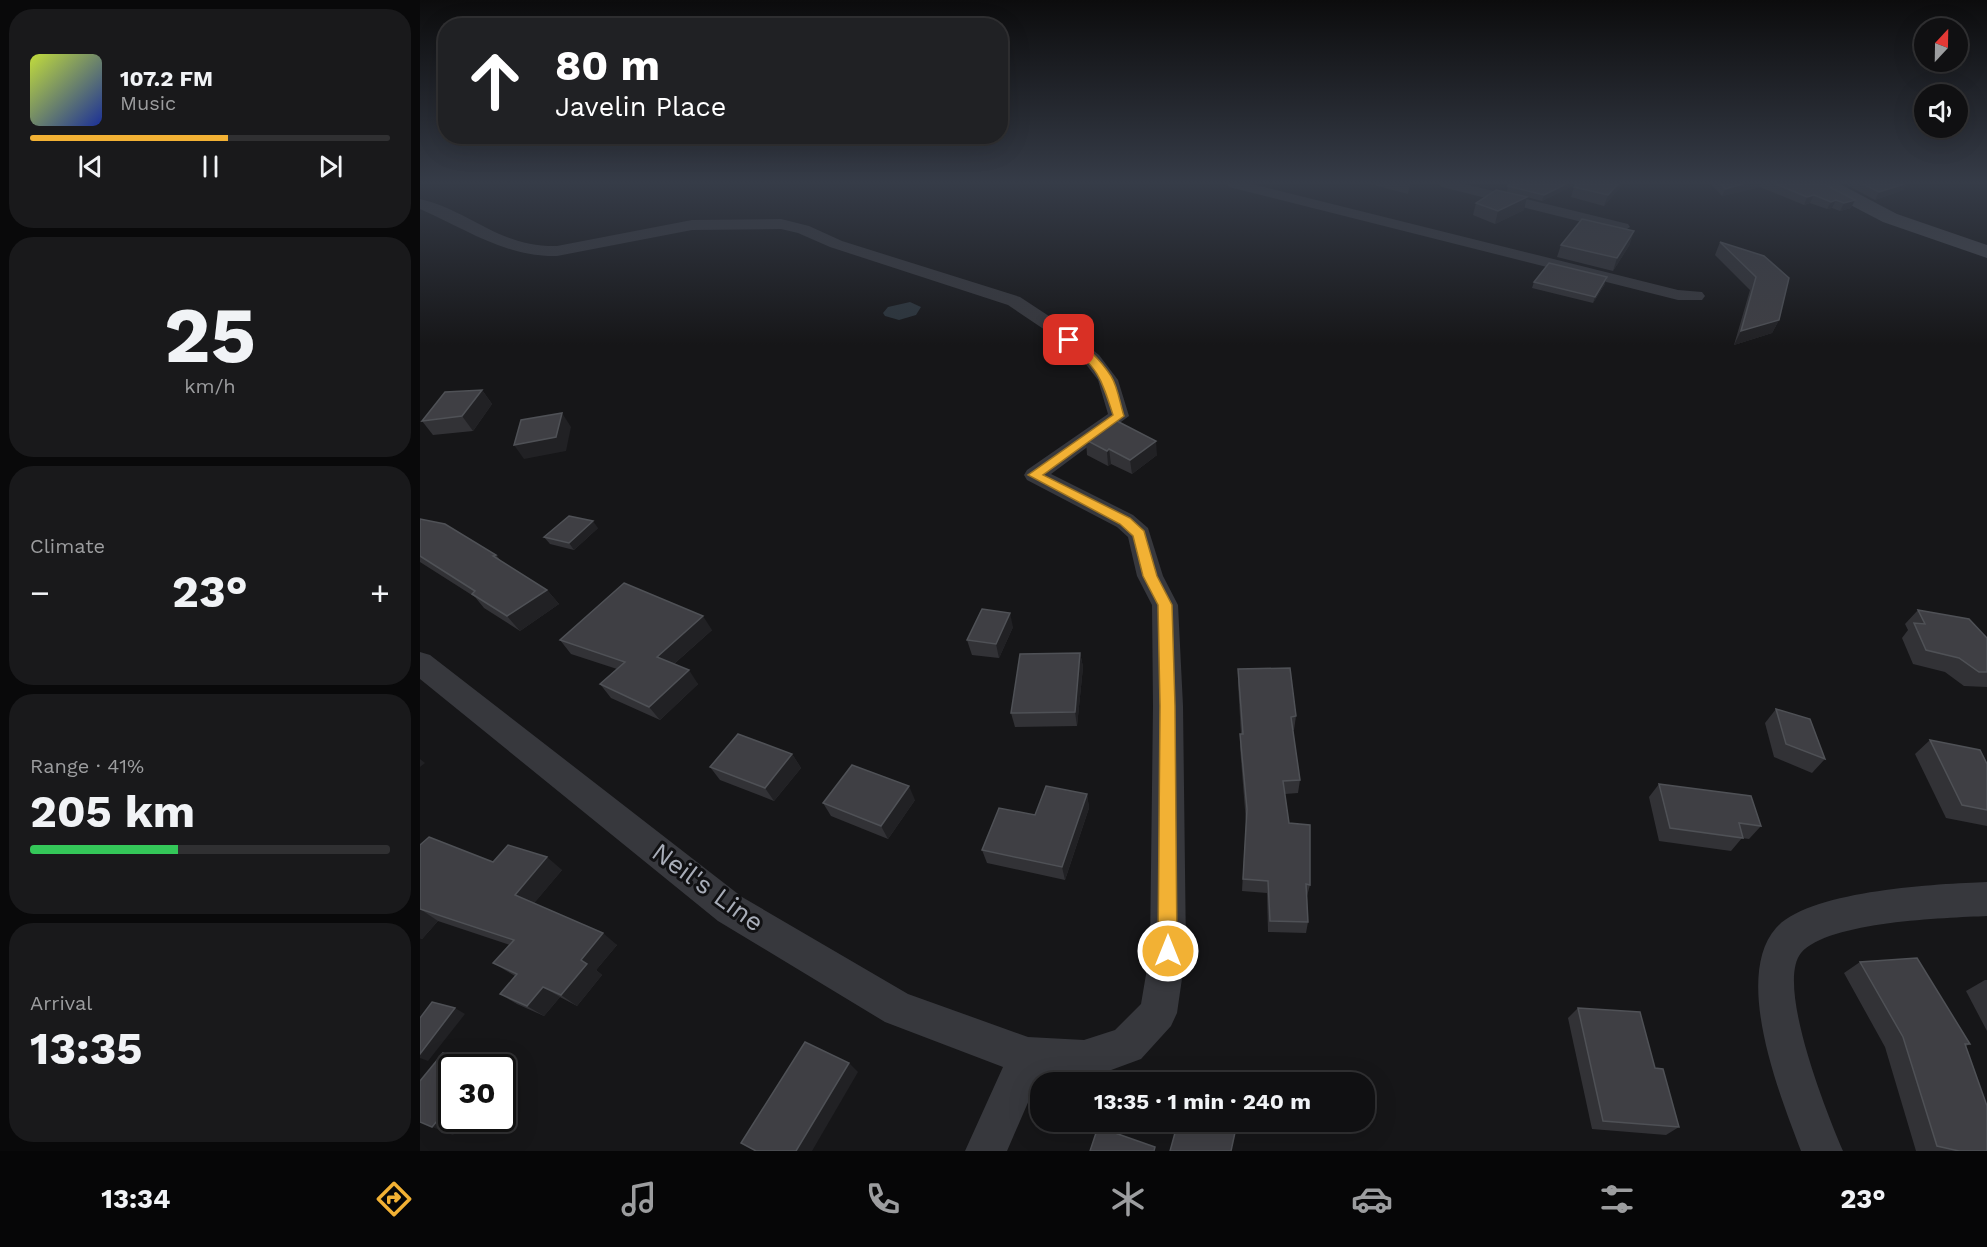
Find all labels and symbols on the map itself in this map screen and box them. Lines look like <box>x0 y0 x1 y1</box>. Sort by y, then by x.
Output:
north arrow <box>1914 18 1968 72</box>
pin <box>1043 314 1094 365</box>
street label: Neil's Line <box>647 837 769 937</box>
position arrow <box>1136 919 1200 983</box>
speed limit sign: 30 <box>438 1054 516 1132</box>

